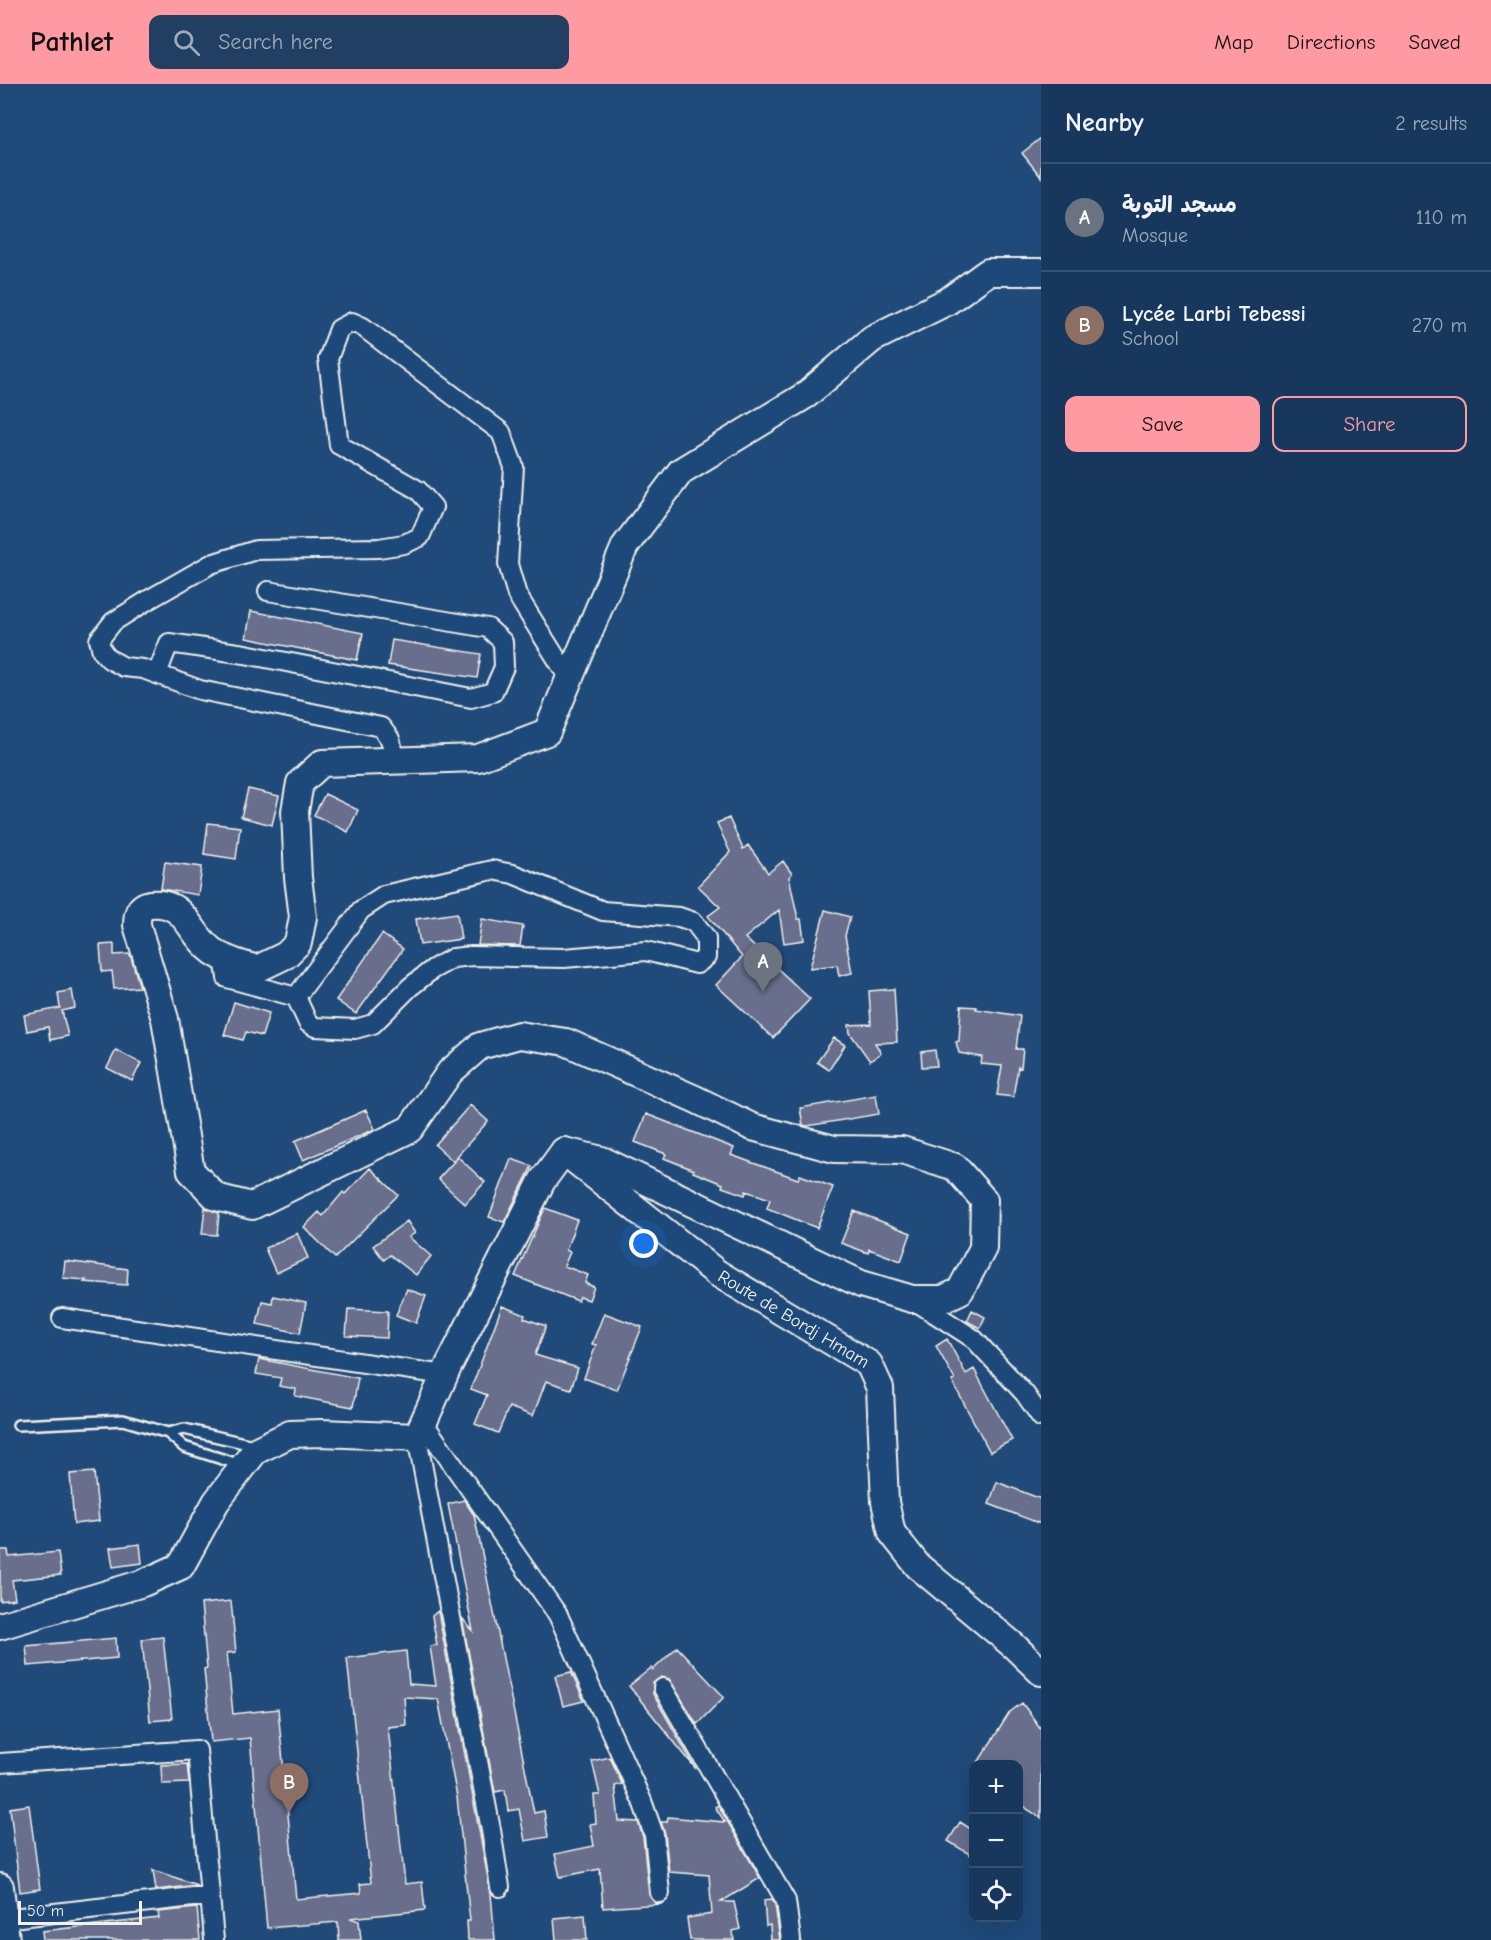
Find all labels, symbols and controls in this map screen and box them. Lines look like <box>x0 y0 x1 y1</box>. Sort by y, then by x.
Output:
search box <box>149 15 569 69</box>
text: Pathlet <box>30 26 113 58</box>
icon: search <box>170 26 203 59</box>
text: Search here <box>218 29 333 55</box>
text: Map <box>1214 30 1254 54</box>
text: Directions <box>1287 30 1376 54</box>
text: Saved <box>1409 30 1461 54</box>
text: Nearby <box>1065 108 1144 138</box>
text: 2 results <box>1395 112 1467 135</box>
text: مسجد التوبة <box>1122 192 1237 218</box>
text: A <box>1079 206 1090 229</box>
text: 110 m <box>1416 206 1467 229</box>
text: Mosque <box>1122 224 1188 247</box>
text: Lycée Larbi Tebessi <box>1122 301 1306 327</box>
text: B <box>1078 314 1091 337</box>
text: 270 m <box>1412 314 1467 337</box>
text: School <box>1122 327 1179 350</box>
button: Save <box>1065 396 1260 452</box>
button: Share <box>1272 396 1467 452</box>
pin: A <box>744 942 783 992</box>
your location <box>629 1229 658 1258</box>
street label: Route de Bordj Hmam <box>714 1266 873 1372</box>
map controls <box>969 1760 1023 1922</box>
button: + <box>969 1760 1023 1814</box>
pin: B <box>270 1764 308 1813</box>
button: − <box>969 1814 1023 1868</box>
button: locate <box>969 1868 1023 1922</box>
scale bar <box>18 1898 142 1926</box>
text: 50 m <box>27 1902 64 1920</box>

